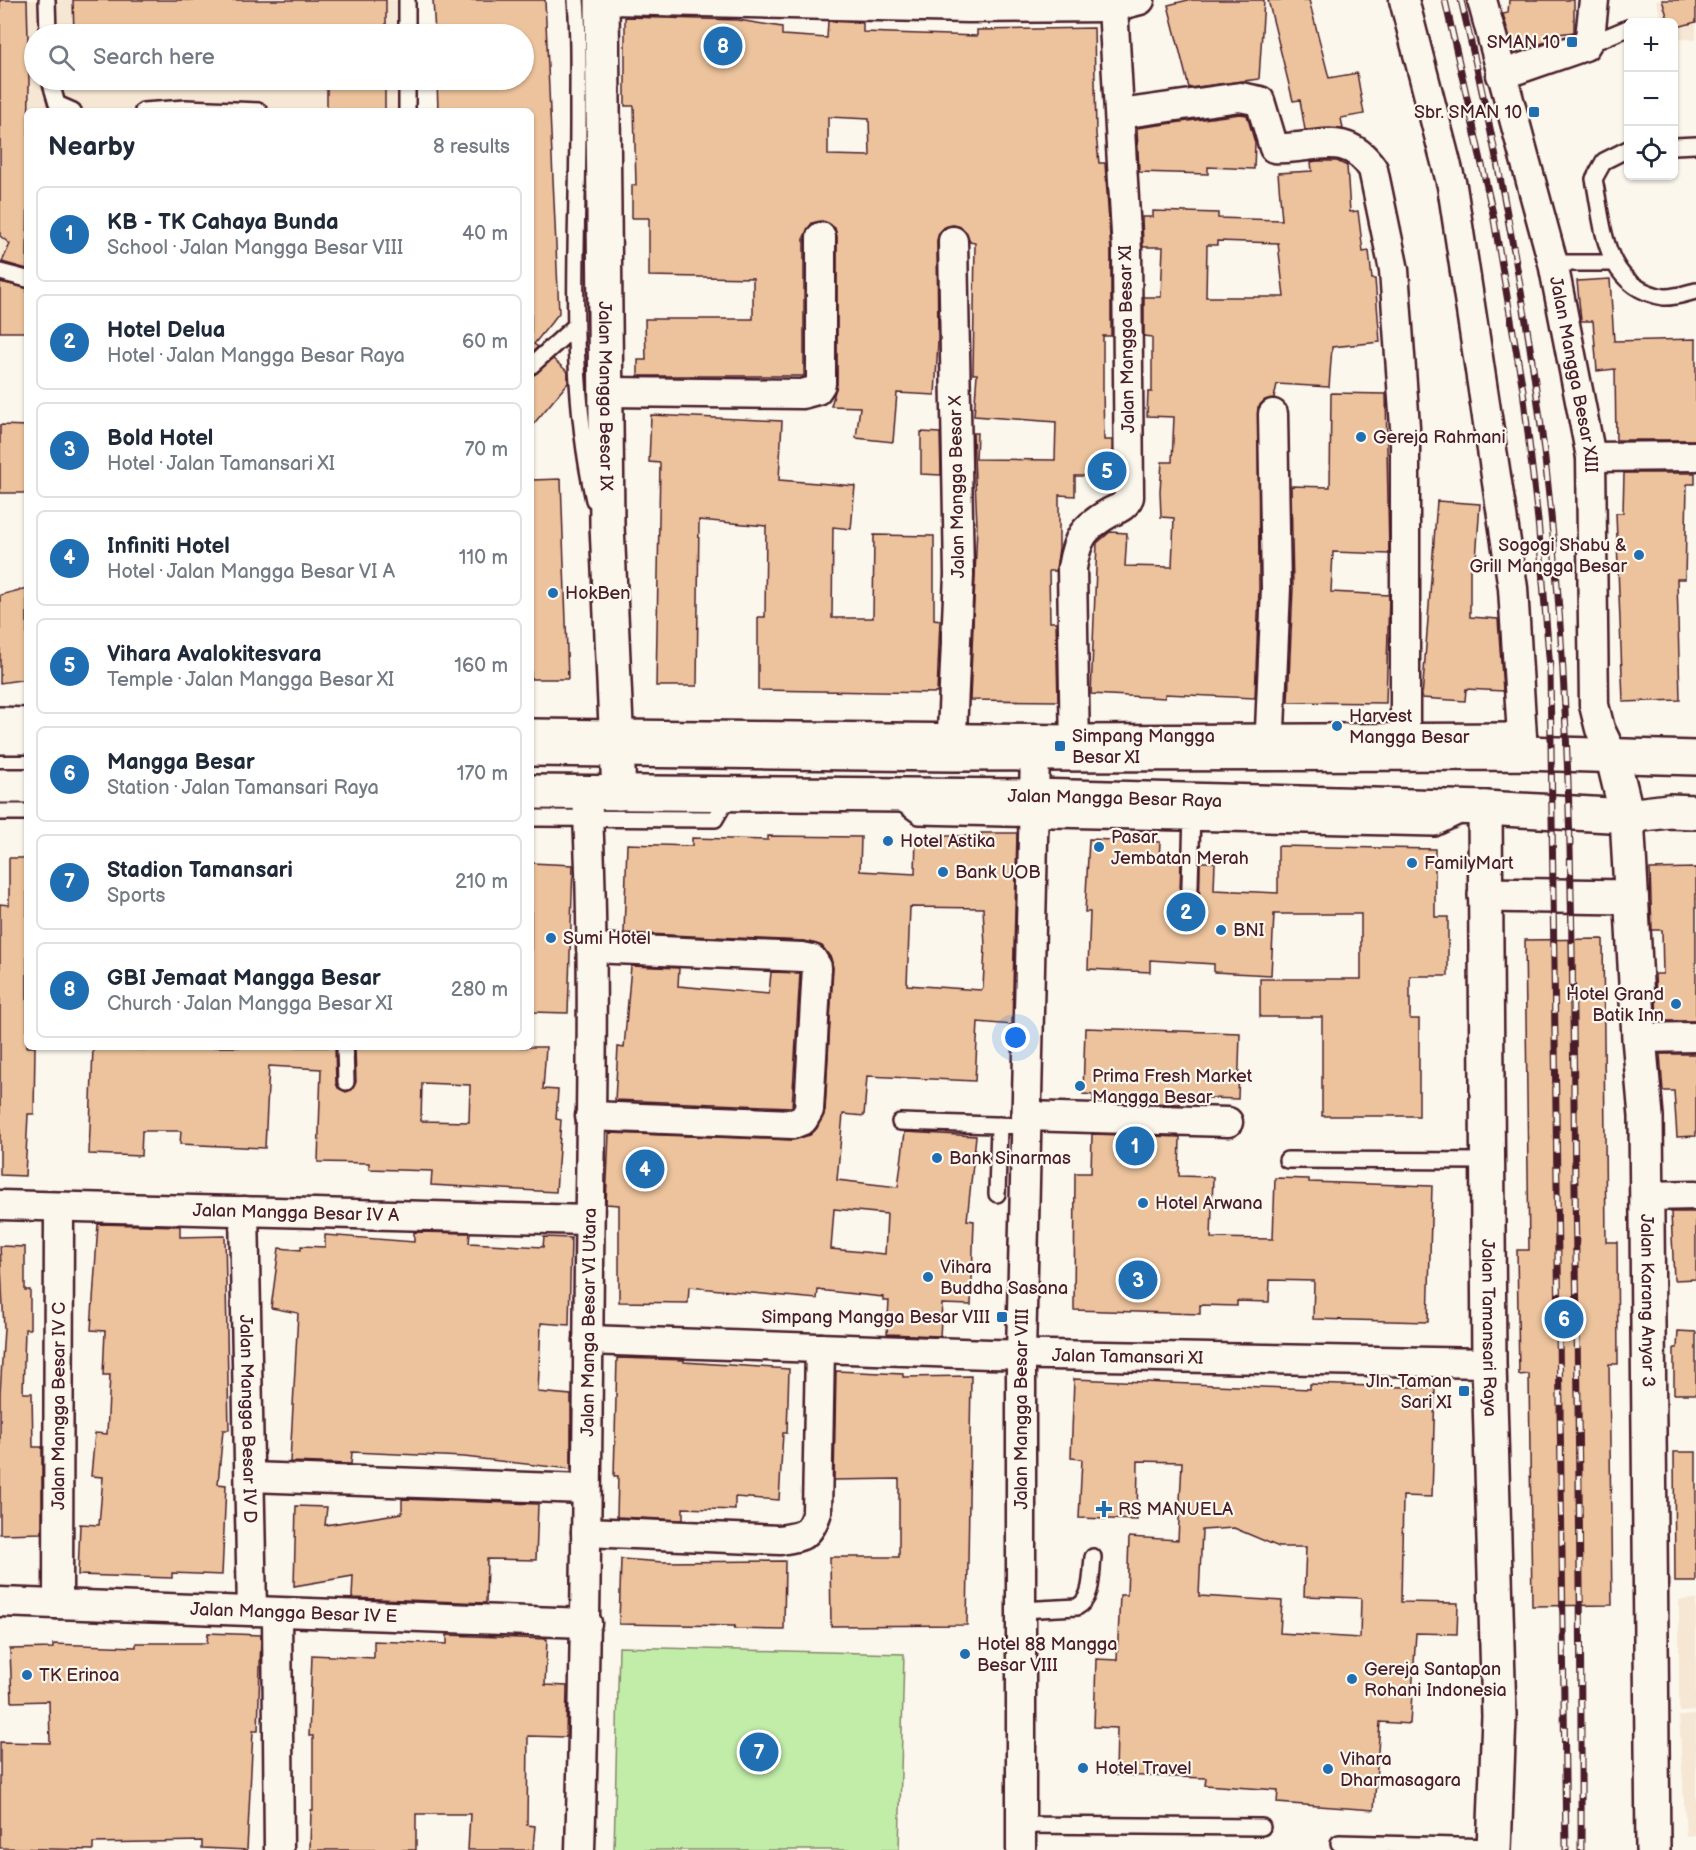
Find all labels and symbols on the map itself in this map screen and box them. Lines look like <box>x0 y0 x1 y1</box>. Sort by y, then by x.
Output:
pin: 8 <box>704 24 742 68</box>
place label: SMAN 10 <box>1487 32 1560 53</box>
marker: SMAN 10 <box>1565 35 1579 49</box>
place label: Sbr. SMAN 10 <box>1414 102 1522 123</box>
marker: Sbr. SMAN 10 <box>1527 105 1541 119</box>
street label: Jalan Mangga Besar XI <box>1115 245 1139 433</box>
street label: Jalan Mangga Besar XIII <box>1545 274 1602 473</box>
street label: Jalan Mangga Besar IX <box>594 301 617 492</box>
street label: Jalan Mangga Besar X <box>945 395 969 578</box>
place label: Gereja Rahmani <box>1373 427 1506 448</box>
marker: Gereja Rahmani <box>1354 430 1368 444</box>
pin: 5 <box>1088 448 1126 494</box>
place label: Sogogi Shabu & Grill Mangga Besar <box>1470 535 1627 577</box>
marker: Sogogi Shabu & Grill Mangga Besar <box>1632 548 1646 562</box>
place label: HokBen <box>565 583 630 604</box>
marker: HokBen <box>546 586 560 600</box>
place label: Harvest Mangga Besar <box>1349 706 1470 748</box>
marker: Harvest Mangga Besar <box>1330 719 1344 733</box>
place label: Simpang Mangga Besar XI <box>1072 726 1215 768</box>
marker: Simpang Mangga Besar XI <box>1053 739 1067 753</box>
street label: Jalan Mangga Besar Raya <box>1008 785 1223 812</box>
place label: Pasar Jembatan Merah <box>1111 827 1249 869</box>
place label: Hotel Astika <box>900 831 995 852</box>
marker: Hotel Astika <box>881 834 895 848</box>
marker: Pasar Jembatan Merah <box>1092 840 1106 854</box>
place label: FamilyMart <box>1424 853 1514 874</box>
marker: FamilyMart <box>1405 856 1419 870</box>
place label: Bank UOB <box>955 862 1041 883</box>
marker: Bank UOB <box>936 865 950 879</box>
pin: 2 <box>1166 890 1206 934</box>
place label: BNI <box>1233 920 1264 941</box>
marker: BNI <box>1214 923 1228 937</box>
place label: Sumi Hotel <box>563 928 651 949</box>
marker: Sumi Hotel <box>544 931 558 945</box>
place label: Hotel Grand Batik Inn <box>1566 984 1664 1026</box>
marker: Hotel Grand Batik Inn <box>1669 997 1683 1011</box>
your location <box>1001 1023 1030 1052</box>
place label: Prima Fresh Market Mangga Besar <box>1092 1066 1253 1108</box>
marker: Prima Fresh Market Mangga Besar <box>1073 1079 1087 1093</box>
pin: 1 <box>1116 1124 1154 1168</box>
pin: 4 <box>626 1146 664 1192</box>
place label: Bank Sinarmas <box>949 1148 1071 1169</box>
marker: Bank Sinarmas <box>930 1151 944 1165</box>
place label: Hotel Arwana <box>1155 1193 1263 1214</box>
marker: Hotel Arwana <box>1136 1196 1150 1210</box>
street label: Jalan Mangga Besar IV A <box>192 1199 399 1226</box>
street label: Jalan Manga Besar VI Utara <box>577 1207 600 1437</box>
street label: Jalan Karang Anyar 3 <box>1636 1214 1659 1387</box>
street label: Jalan Tamansari Raya <box>1478 1239 1501 1417</box>
place label: Vihara Buddha Sasana <box>940 1257 1068 1299</box>
pin: 3 <box>1118 1258 1158 1302</box>
marker: Vihara Buddha Sasana <box>921 1270 935 1284</box>
pin: 6 <box>1544 1296 1584 1342</box>
street label: Jalan Mangga Besar IV C <box>48 1302 69 1510</box>
place label: Simpang Mangga Besar VIII <box>761 1307 990 1328</box>
street label: Jalan Mangga Besar VIII <box>1010 1308 1033 1510</box>
marker: Simpang Mangga Besar VIII <box>995 1310 1009 1324</box>
street label: Jalan Mangga Besar IV D <box>236 1315 261 1523</box>
street label: Jalan Tamansari XI <box>1052 1345 1204 1368</box>
place label: Jln. Taman Sari XI <box>1366 1371 1452 1413</box>
marker: Jln. Taman Sari XI <box>1457 1384 1471 1398</box>
place label: RS MANUELA <box>1118 1499 1233 1520</box>
marker: RS MANUELA <box>1095 1500 1113 1518</box>
street label: Jalan Mangga Besar IV E <box>190 1598 398 1627</box>
place label: Hotel 88 Mangga Besar VIII <box>977 1634 1117 1676</box>
marker: Hotel 88 Mangga Besar VIII <box>958 1647 972 1661</box>
place label: Gereja Santapan Rohani Indonesia <box>1364 1659 1507 1701</box>
place label: TK Erinoa <box>39 1665 119 1686</box>
marker: TK Erinoa <box>20 1668 34 1682</box>
marker: Gereja Santapan Rohani Indonesia <box>1345 1672 1359 1686</box>
pin: 7 <box>740 1730 778 1774</box>
place label: Vihara Dharmasagara <box>1340 1749 1461 1791</box>
place label: Hotel Travel <box>1095 1758 1192 1779</box>
marker: Hotel Travel <box>1076 1761 1090 1775</box>
marker: Vihara Dharmasagara <box>1321 1762 1335 1776</box>

